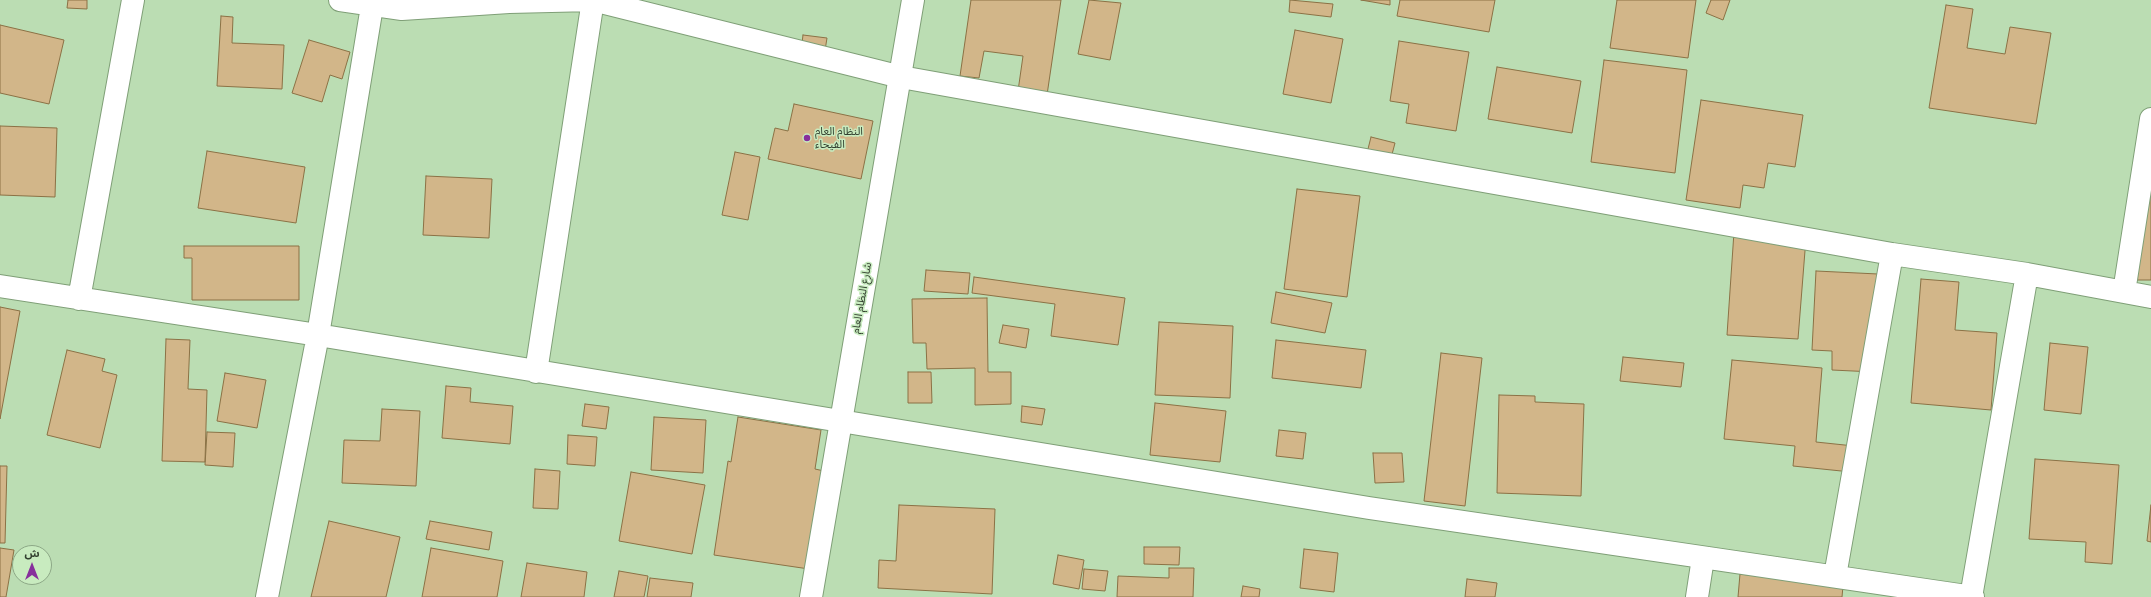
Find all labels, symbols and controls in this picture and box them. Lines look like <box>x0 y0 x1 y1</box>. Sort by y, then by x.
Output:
place label: النظام العام الفيحاء <box>815 125 863 151</box>
marker: النظام العام الفيحاء <box>802 133 812 143</box>
street label: شارع النظام العام <box>849 261 875 335</box>
north arrow <box>12 545 52 585</box>
text: ش <box>24 547 40 560</box>

